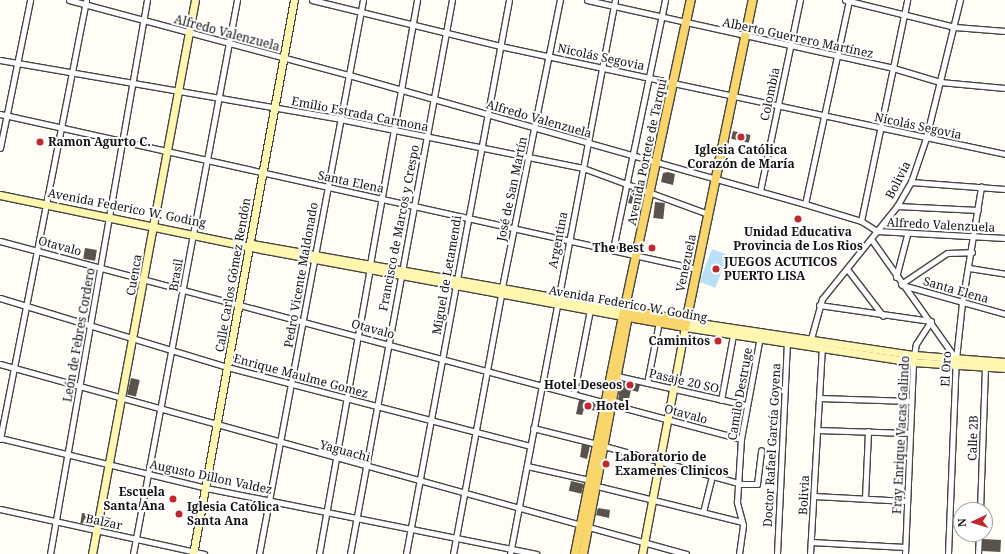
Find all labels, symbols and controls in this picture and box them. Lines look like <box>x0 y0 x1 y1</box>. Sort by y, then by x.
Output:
street label: Alfredo Valenzuela <box>173 12 281 54</box>
street label: Alberto Guerrero Martínez <box>721 15 875 61</box>
street label: Nicolás Segovia <box>556 41 646 73</box>
street label: Colombia <box>757 66 783 122</box>
street label: Avenida Portete de Tarqui <box>624 77 670 227</box>
street label: Emilio Estrada Carmona <box>290 94 430 134</box>
street label: Alfredo Valenzuela <box>485 97 593 141</box>
street label: Nicolás Segovia <box>873 110 963 142</box>
marker: Iglesia Católica Corazón de María <box>736 132 746 142</box>
place label: Ramon Agurto C. <box>48 135 151 149</box>
street label: José de San Martín <box>494 135 530 243</box>
marker: Ramon Agurto C. <box>35 137 45 147</box>
place label: Iglesia Católica Corazón de María <box>687 143 795 171</box>
street label: Francisco de Marcos y Crespo <box>376 144 422 312</box>
street label: Bolivia <box>883 159 913 201</box>
street label: Santa Elena <box>317 168 385 196</box>
street label: Avenida Federico W. Goding <box>47 186 207 230</box>
street label: Calle Carlos Gómez Rendón <box>212 197 254 353</box>
street label: Pedro Vicente Maldonado <box>281 201 321 349</box>
street label: Argentina <box>545 211 571 269</box>
street label: Miguel de Letamendi <box>429 214 465 336</box>
marker: Unidad Educativa Provincia de Los Rios <box>793 214 803 224</box>
street label: Alfredo Valenzuela <box>886 215 996 235</box>
place label: Unidad Educativa Provincia de Los Rios <box>733 225 863 253</box>
street label: Otavalo <box>37 233 83 259</box>
street label: Venezuela <box>673 233 699 293</box>
place label: The Best <box>593 241 644 255</box>
marker: The Best <box>647 243 657 253</box>
street label: Cuenca <box>123 253 145 297</box>
place label: JUEGOS ACUTICOS PUERTO LISA <box>724 255 837 283</box>
street label: Brasil <box>166 258 186 292</box>
marker: JUEGOS ACUTICOS PUERTO LISA <box>711 264 721 274</box>
street label: León de Febres Cordero <box>60 267 98 403</box>
street label: Santa Elena <box>922 274 990 306</box>
street label: Avenida Federico W. Goding <box>548 283 708 325</box>
street label: Otavalo <box>350 316 396 342</box>
place label: Caminitos <box>648 334 710 348</box>
marker: Caminitos <box>713 336 723 346</box>
street label: Camilo Destruge <box>725 346 755 442</box>
street label: Enrique Maulme Gomez <box>232 351 370 401</box>
street label: El Oro <box>938 351 954 387</box>
street label: Fray Enrique Vacas Galindo <box>890 356 912 514</box>
street label: Doctor Rafael García Goyena <box>761 363 783 527</box>
street label: Pasaje 20 SO <box>648 366 720 396</box>
place label: Hotel Deseos <box>544 378 622 392</box>
marker: Hotel Deseos <box>625 380 635 390</box>
place label: Hotel <box>596 399 629 413</box>
marker: Hotel <box>583 401 593 411</box>
street label: Otavalo <box>663 401 709 427</box>
street label: Calle 2B <box>965 415 981 461</box>
street label: Yaguachi <box>318 437 372 465</box>
place label: Laboratorio de Examenes Clinicos <box>615 450 728 478</box>
street label: Augusto Dillon Valdez <box>148 457 274 497</box>
marker: Laboratorio de Examenes Clinicos <box>600 458 612 470</box>
street label: Bolivia <box>796 475 812 515</box>
place label: Escuela Santa Ana <box>103 485 165 513</box>
marker: Escuela Santa Ana <box>168 494 178 504</box>
place label: Iglesia Católica Santa Ana <box>187 500 279 528</box>
north arrow <box>953 502 993 542</box>
marker: Iglesia Católica Santa Ana <box>174 509 184 519</box>
street label: Balzar <box>84 511 124 533</box>
text: N <box>954 518 969 528</box>

